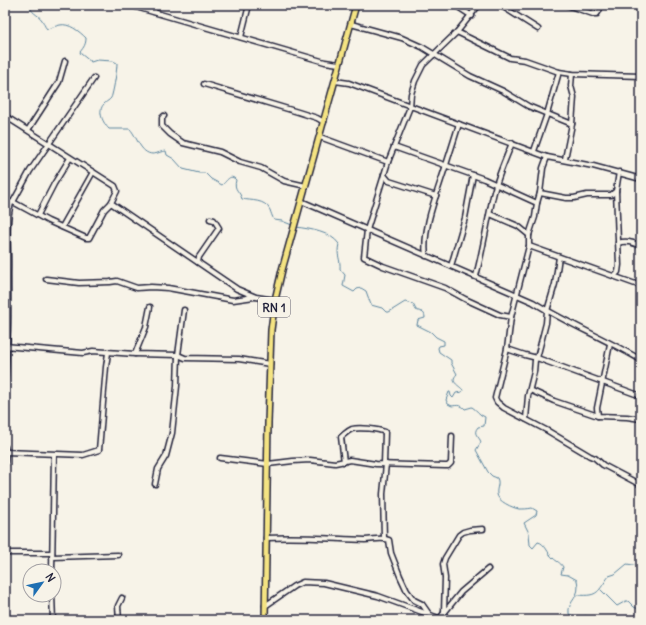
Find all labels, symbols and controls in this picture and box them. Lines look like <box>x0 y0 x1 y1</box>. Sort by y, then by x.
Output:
road number: RN 1 <box>258 297 290 317</box>
north arrow <box>22 563 62 603</box>
text: N <box>42 571 58 585</box>

